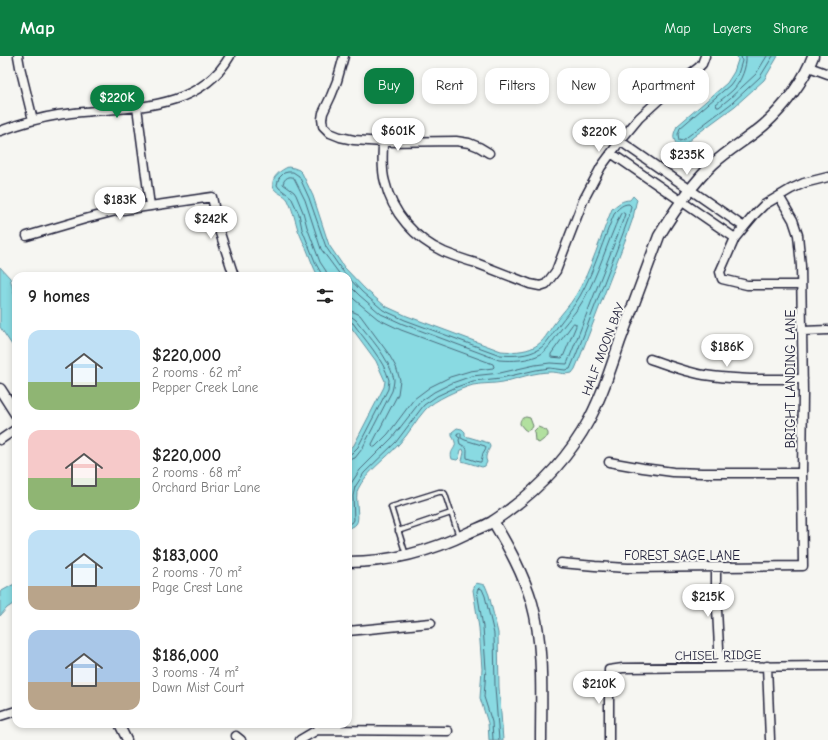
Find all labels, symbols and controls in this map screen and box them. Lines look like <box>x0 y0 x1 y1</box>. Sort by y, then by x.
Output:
text: Map <box>20 17 55 39</box>
text: Map <box>664 20 691 37</box>
text: Layers <box>713 20 751 37</box>
text: Share <box>773 20 808 37</box>
chip: Buy <box>364 68 414 104</box>
chip: Rent <box>422 68 477 104</box>
chip: Filters <box>485 68 549 104</box>
chip: New <box>557 68 610 104</box>
chip: Apartment <box>618 68 709 104</box>
pin: $220K <box>89 85 145 119</box>
text: $220K <box>99 90 135 105</box>
pin: $601K <box>370 118 426 152</box>
pin: $220K <box>571 119 627 153</box>
text: $601K <box>381 123 415 138</box>
text: $220K <box>581 124 617 139</box>
pin: $235K <box>659 142 715 176</box>
text: $235K <box>670 147 704 162</box>
pin: $183K <box>92 187 148 221</box>
text: $183K <box>103 192 137 207</box>
pin: $242K <box>183 206 239 240</box>
text: $242K <box>194 211 228 226</box>
icon: filters <box>314 285 336 307</box>
text: 9 homes <box>28 287 90 306</box>
street label: HALF MOON BAY <box>578 300 628 398</box>
street label: BRIGHT LANDING LANE <box>783 310 798 448</box>
pin: $186K <box>699 334 755 368</box>
text: $186K <box>710 339 744 354</box>
icon: home <box>60 346 108 394</box>
text: $220,000 <box>152 346 221 365</box>
text: 2 rooms · 62 m² <box>152 365 241 380</box>
text: Pepper Creek Lane <box>152 380 258 395</box>
icon: home <box>60 446 108 494</box>
text: $220,000 <box>152 446 221 465</box>
text: 2 rooms · 68 m² <box>152 465 241 480</box>
text: Orchard Briar Lane <box>152 480 260 495</box>
icon: home <box>60 546 108 594</box>
text: $183,000 <box>152 546 218 565</box>
street label: FOREST SAGE LANE <box>624 548 740 563</box>
text: 2 rooms · 70 m² <box>152 565 241 580</box>
text: Page Crest Lane <box>152 580 243 595</box>
pin: $215K <box>680 584 736 618</box>
text: $215K <box>691 589 725 604</box>
icon: home <box>60 646 108 694</box>
text: $186,000 <box>152 646 219 665</box>
street label: CHISEL RIDGE <box>675 647 762 663</box>
text: 3 rooms · 74 m² <box>152 665 238 680</box>
pin: $210K <box>571 671 627 705</box>
text: $210K <box>582 676 616 691</box>
text: Dawn Mist Court <box>152 680 244 695</box>

